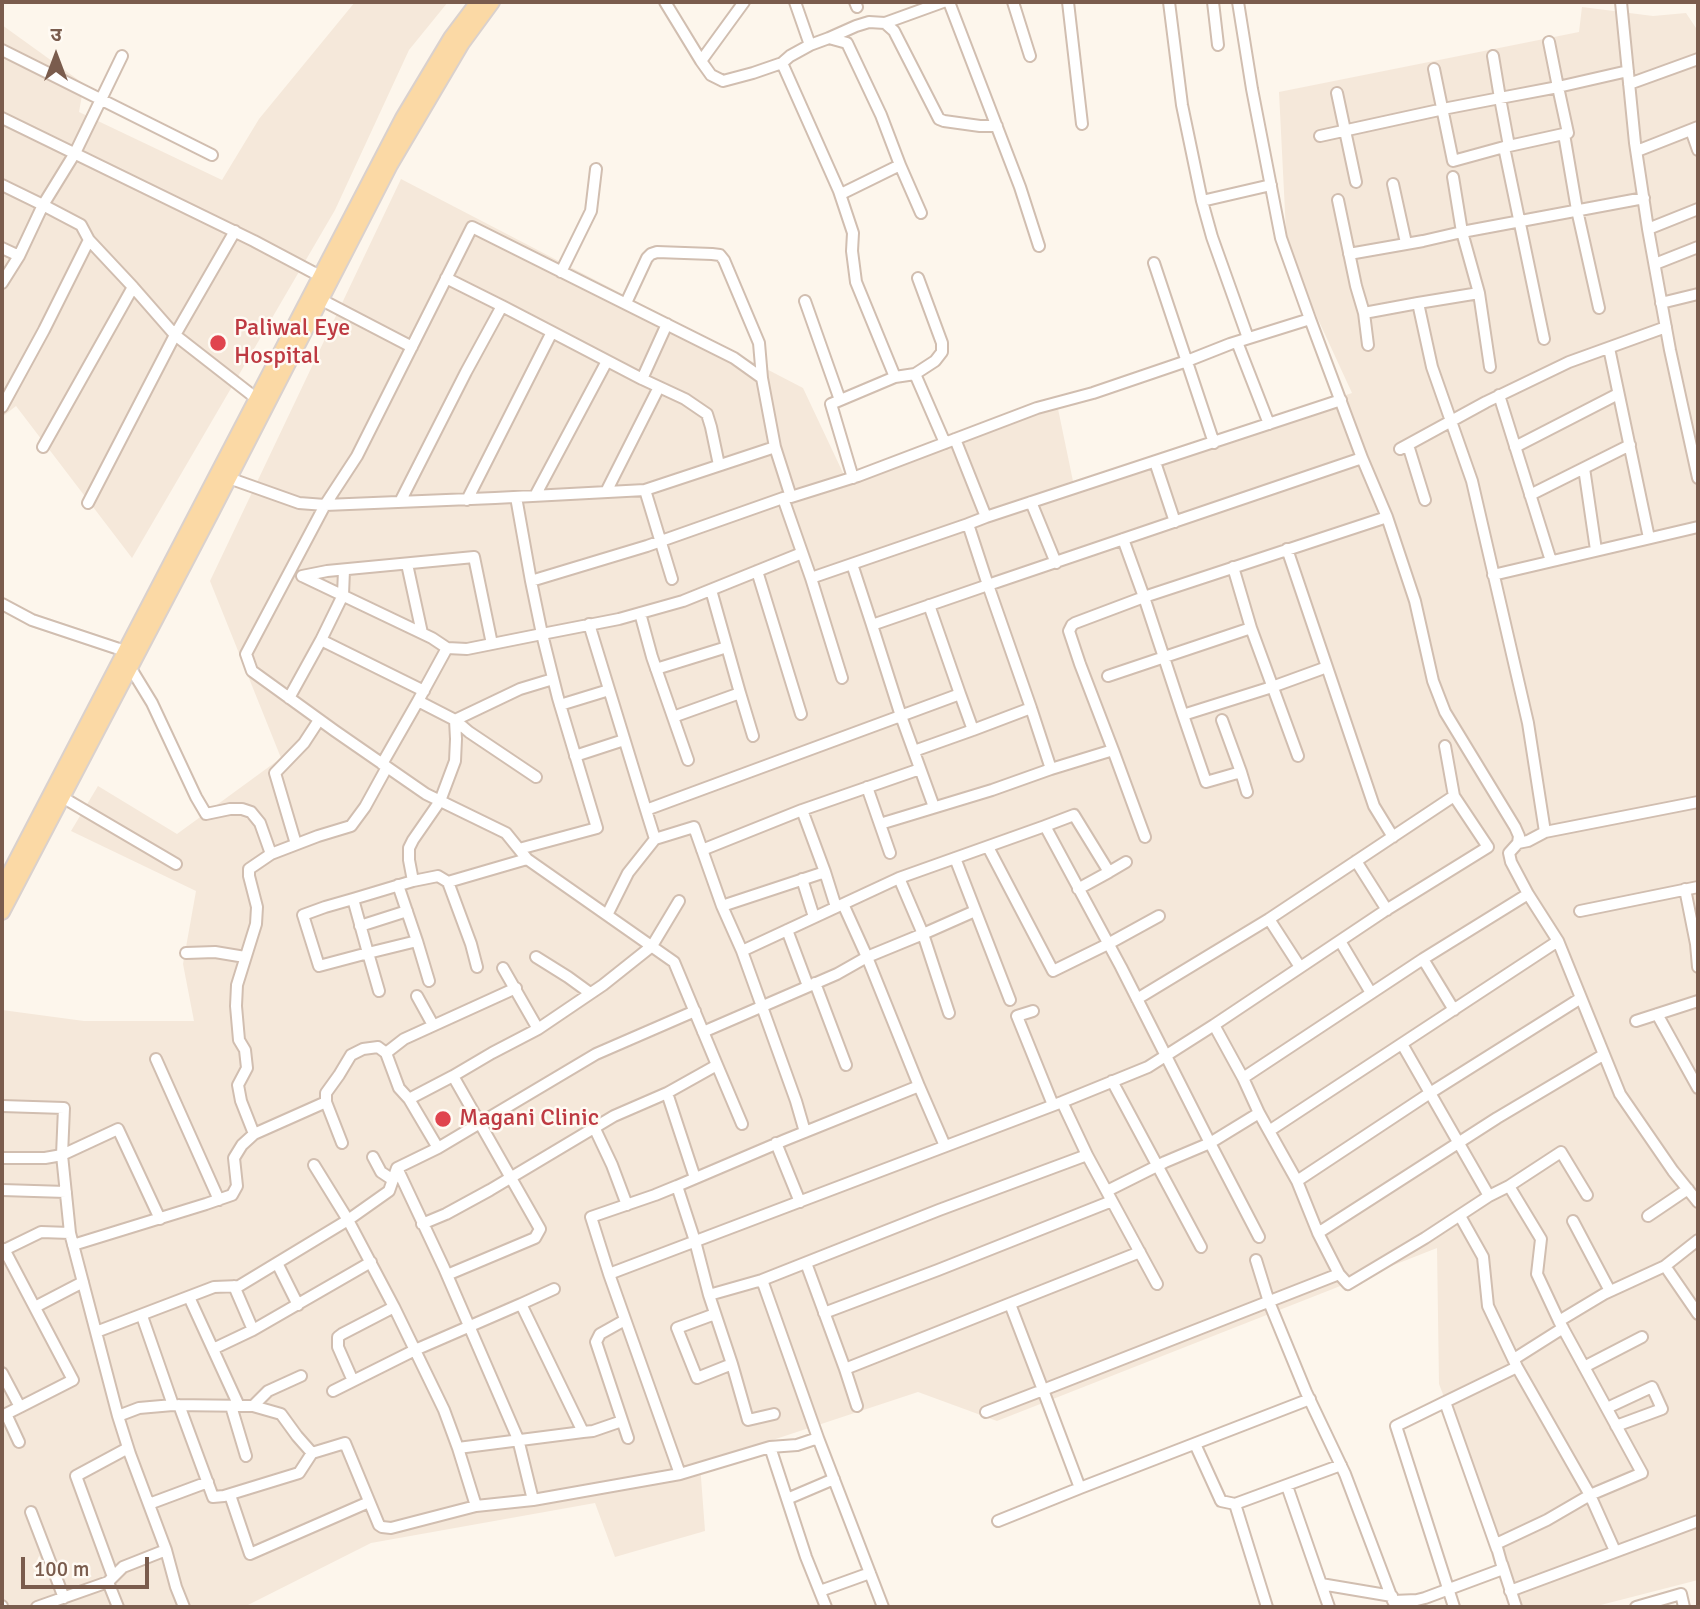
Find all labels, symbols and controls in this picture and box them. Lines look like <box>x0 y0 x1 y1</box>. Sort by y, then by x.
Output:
north arrow <box>21 21 91 91</box>
text: उ <box>50 23 62 47</box>
place label: Paliwal Eye Hospital <box>234 315 350 371</box>
marker: Paliwal Eye Hospital <box>208 333 228 353</box>
place label: Magani Clinic <box>459 1105 599 1133</box>
marker: Magani Clinic <box>433 1109 453 1129</box>
scale bar <box>24 1542 152 1586</box>
text: 100 m <box>34 1556 89 1582</box>

